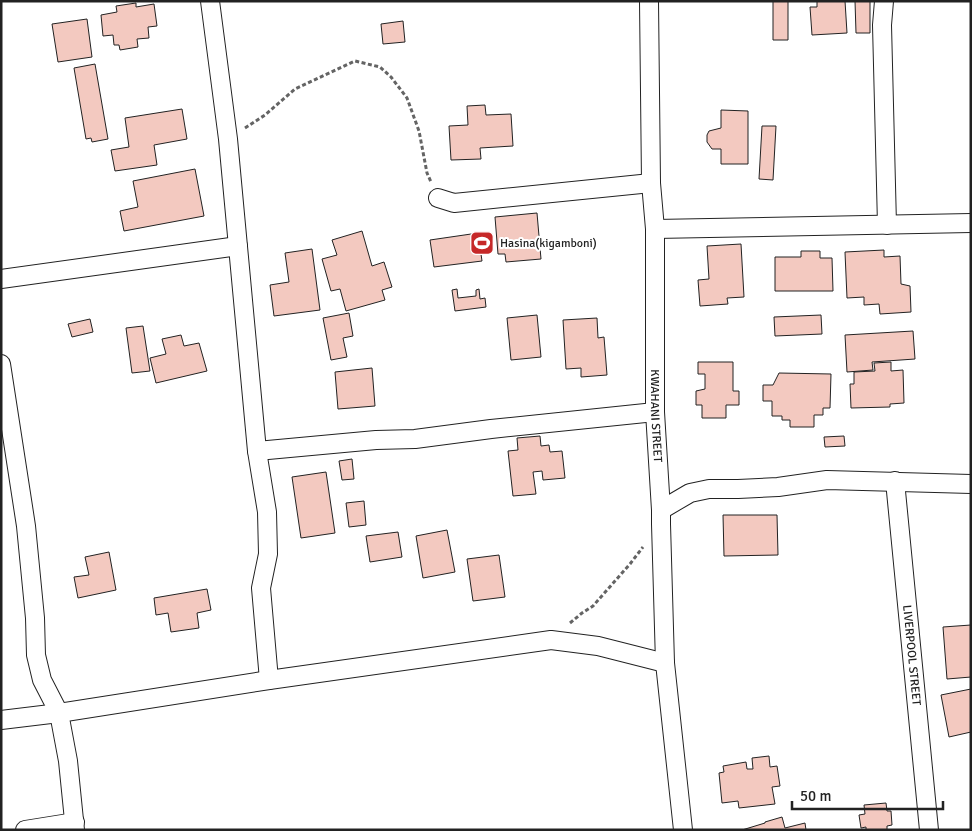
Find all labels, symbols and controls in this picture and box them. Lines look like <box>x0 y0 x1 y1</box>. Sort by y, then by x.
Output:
sports icon: Hasina(kigamboni) <box>469 230 495 256</box>
place label: Hasina(kigamboni) <box>500 236 597 251</box>
street label: KWAHANI STREET <box>647 369 665 463</box>
street label: LIVERPOOL STREET <box>899 604 924 706</box>
scale bar <box>792 778 943 810</box>
text: 50 m <box>800 787 831 805</box>

